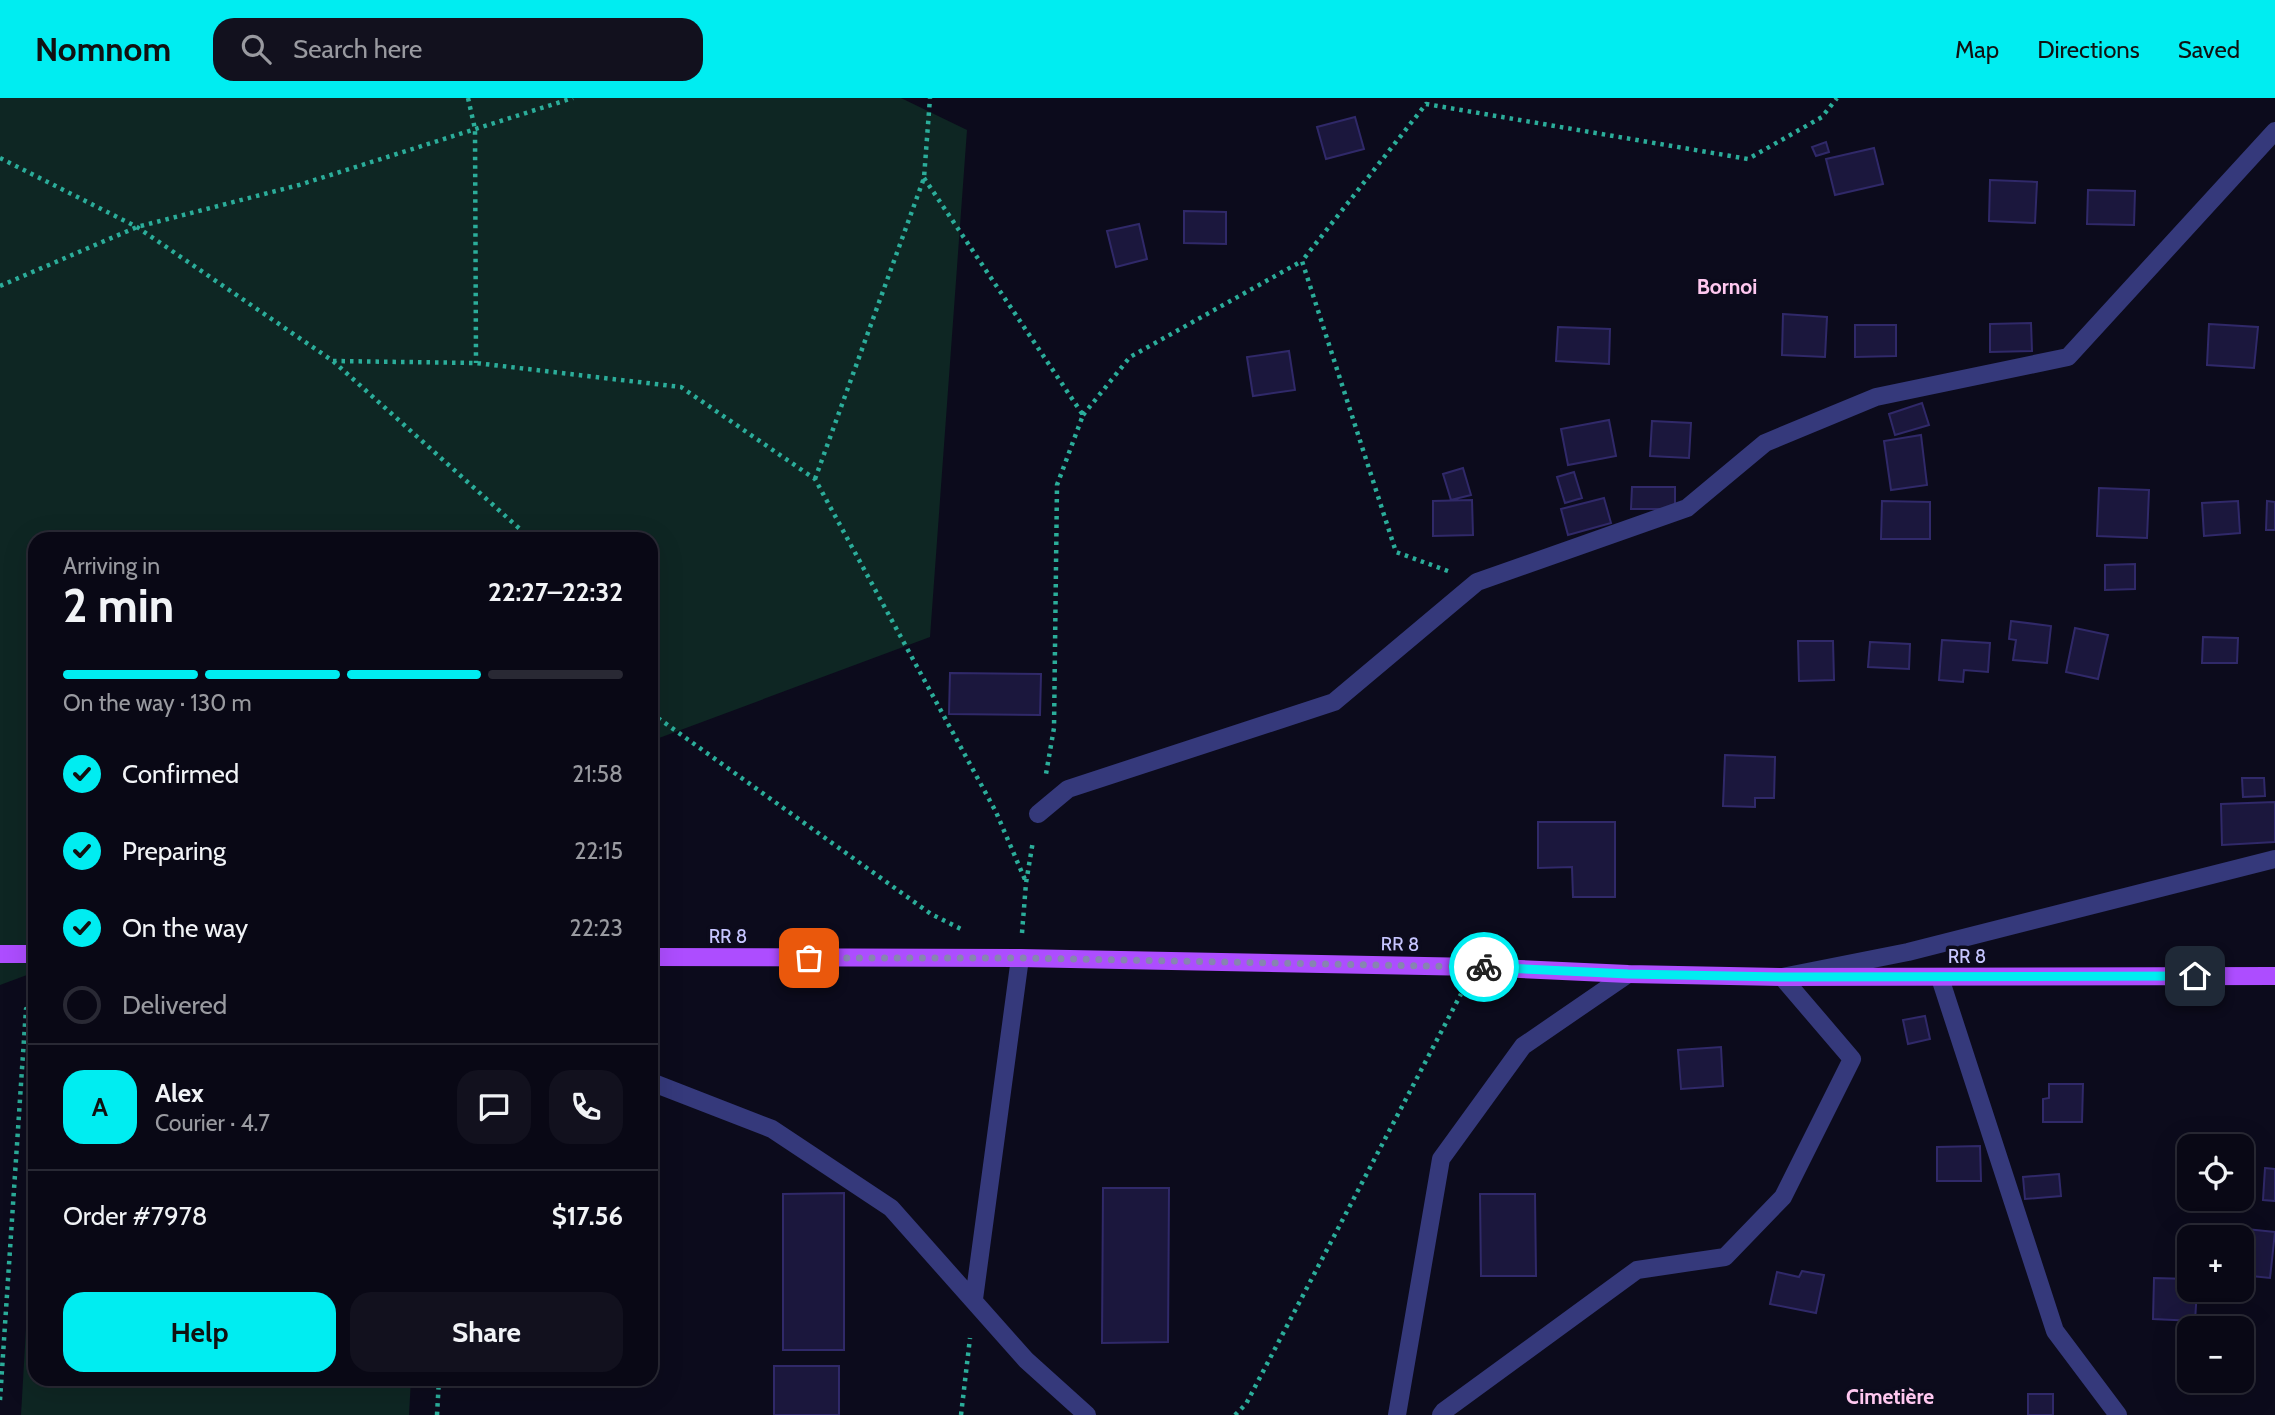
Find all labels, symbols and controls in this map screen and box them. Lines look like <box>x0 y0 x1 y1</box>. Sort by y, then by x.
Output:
search box <box>213 18 703 81</box>
text: Nomnom <box>35 29 171 69</box>
icon: search <box>237 30 275 68</box>
text: Search here <box>293 33 422 65</box>
text: Map <box>1955 35 1999 64</box>
text: Directions <box>2037 35 2140 64</box>
text: Saved <box>2178 35 2240 64</box>
district label: Bornoi <box>1697 274 1757 299</box>
text: Arriving in <box>63 552 160 580</box>
text: 22:27–22:32 <box>488 576 623 608</box>
text: 2 min <box>63 578 174 634</box>
text: On the way · 130 m <box>63 689 252 717</box>
icon: check <box>63 755 101 793</box>
text: Confirmed <box>122 758 239 790</box>
text: 21:58 <box>572 760 623 788</box>
icon: check <box>63 832 101 870</box>
text: Preparing <box>122 835 226 867</box>
text: 22:15 <box>574 837 623 865</box>
icon: check <box>63 909 101 947</box>
text: On the way <box>122 912 248 944</box>
text: 22:23 <box>570 914 623 942</box>
street label: RR 8 <box>709 925 747 948</box>
pin <box>779 928 839 988</box>
street label: RR 8 <box>1380 932 1420 956</box>
courier <box>1449 932 1519 1002</box>
icon: bag <box>790 939 828 977</box>
street label: RR 8 <box>1948 945 1986 968</box>
pin <box>2165 946 2225 1006</box>
icon: bike <box>1465 948 1503 986</box>
icon: home <box>2176 957 2214 995</box>
text: Delivered <box>122 989 227 1021</box>
button: chat <box>457 1070 531 1144</box>
button: phone <box>549 1070 623 1144</box>
text: Alex <box>155 1077 204 1109</box>
text: A <box>92 1091 108 1123</box>
text: Courier · 4.7 <box>155 1109 270 1137</box>
map controls <box>2177 1134 2254 1393</box>
button: locate <box>2177 1134 2254 1211</box>
text: Order #7978 <box>63 1200 208 1232</box>
text: $17.56 <box>552 1200 623 1232</box>
button: + <box>2177 1225 2254 1302</box>
button: Help <box>63 1292 336 1372</box>
button: Share <box>350 1292 623 1372</box>
button: − <box>2177 1316 2254 1393</box>
district label: Cimetière <box>1846 1384 1934 1409</box>

